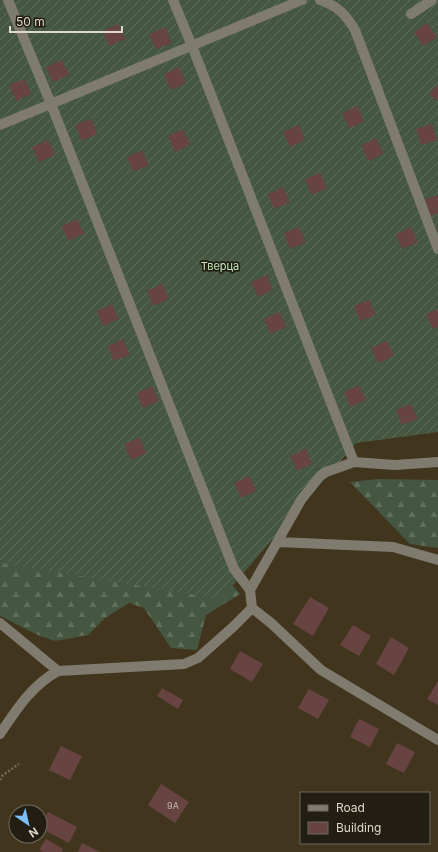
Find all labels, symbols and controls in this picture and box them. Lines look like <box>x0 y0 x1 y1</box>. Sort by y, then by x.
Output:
scale bar <box>10 8 122 34</box>
text: 50 m <box>16 14 45 29</box>
park label: Тверца <box>201 259 239 273</box>
legend <box>300 792 430 844</box>
house number: 9А <box>167 800 179 811</box>
text: Road <box>336 800 365 815</box>
north arrow <box>8 804 48 844</box>
text: Building <box>336 820 381 835</box>
text: N <box>26 824 41 840</box>

